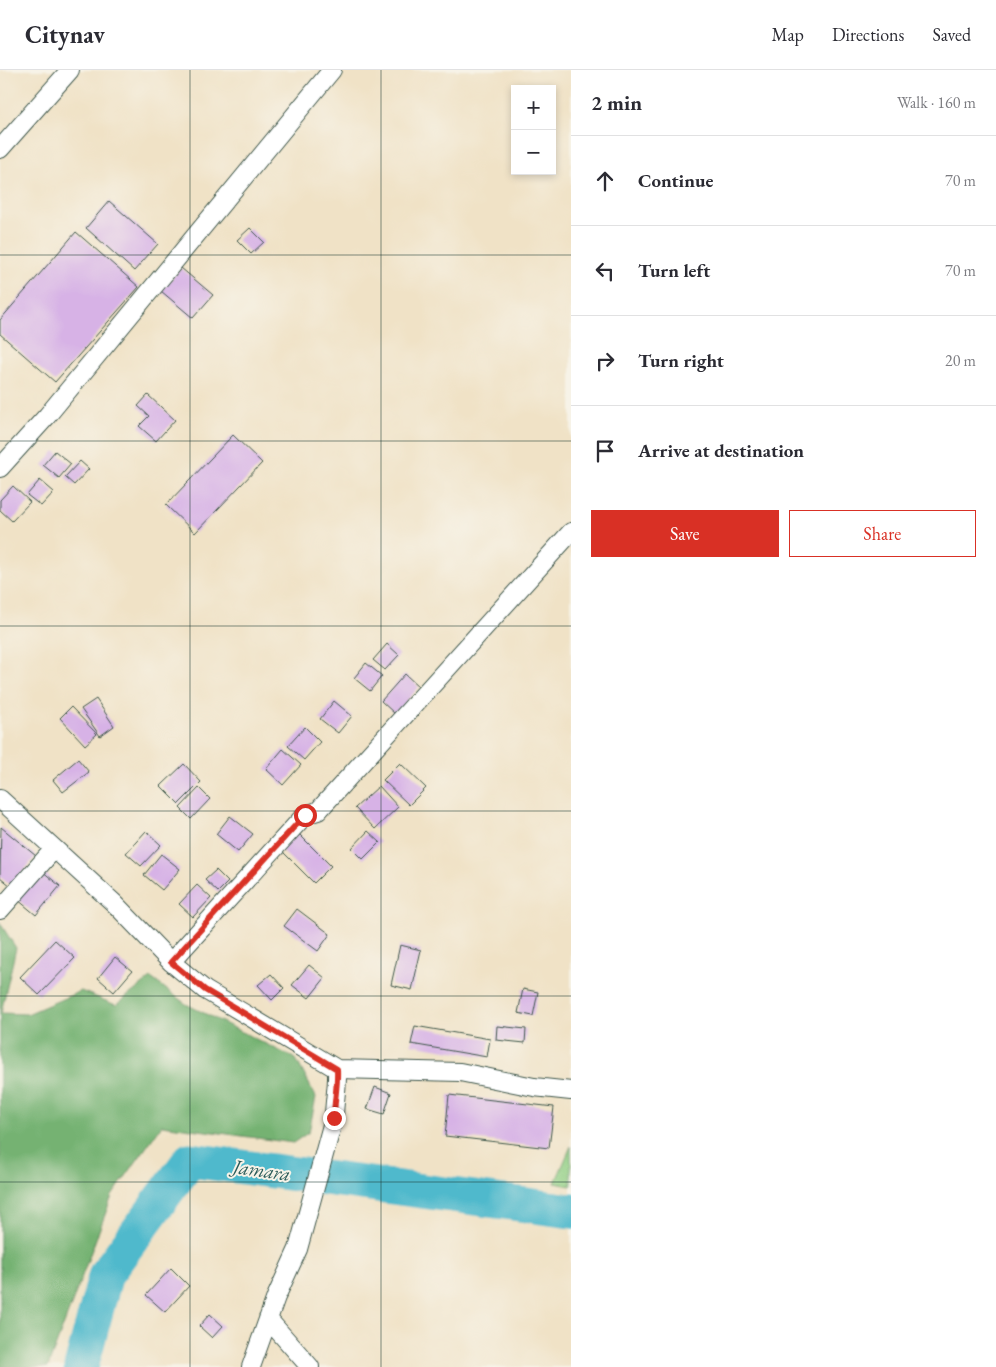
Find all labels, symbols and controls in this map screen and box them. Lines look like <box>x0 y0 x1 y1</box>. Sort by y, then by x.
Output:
text: Citynav <box>25 19 105 50</box>
text: Map <box>772 23 804 46</box>
text: Directions <box>832 23 904 46</box>
text: Saved <box>932 23 971 46</box>
map controls <box>511 85 556 175</box>
button: + <box>511 85 556 130</box>
text: 2 min <box>591 89 642 116</box>
text: Walk · 160 m <box>897 92 976 113</box>
button: − <box>511 130 556 175</box>
icon: ahead <box>591 167 619 195</box>
text: Continue <box>638 168 713 193</box>
text: 70 m <box>945 170 976 191</box>
icon: left <box>591 257 619 285</box>
text: Turn left <box>638 258 710 283</box>
text: 70 m <box>945 260 976 281</box>
icon: right <box>591 347 619 375</box>
text: Turn right <box>638 348 724 373</box>
text: 20 m <box>945 350 976 371</box>
icon: arrive <box>591 437 619 465</box>
text: Arrive at destination <box>638 438 804 463</box>
button: Save <box>591 510 779 557</box>
button: Share <box>789 510 976 557</box>
route start <box>294 804 317 827</box>
route end <box>323 1107 346 1130</box>
water label: Jamara <box>228 1153 292 1187</box>

